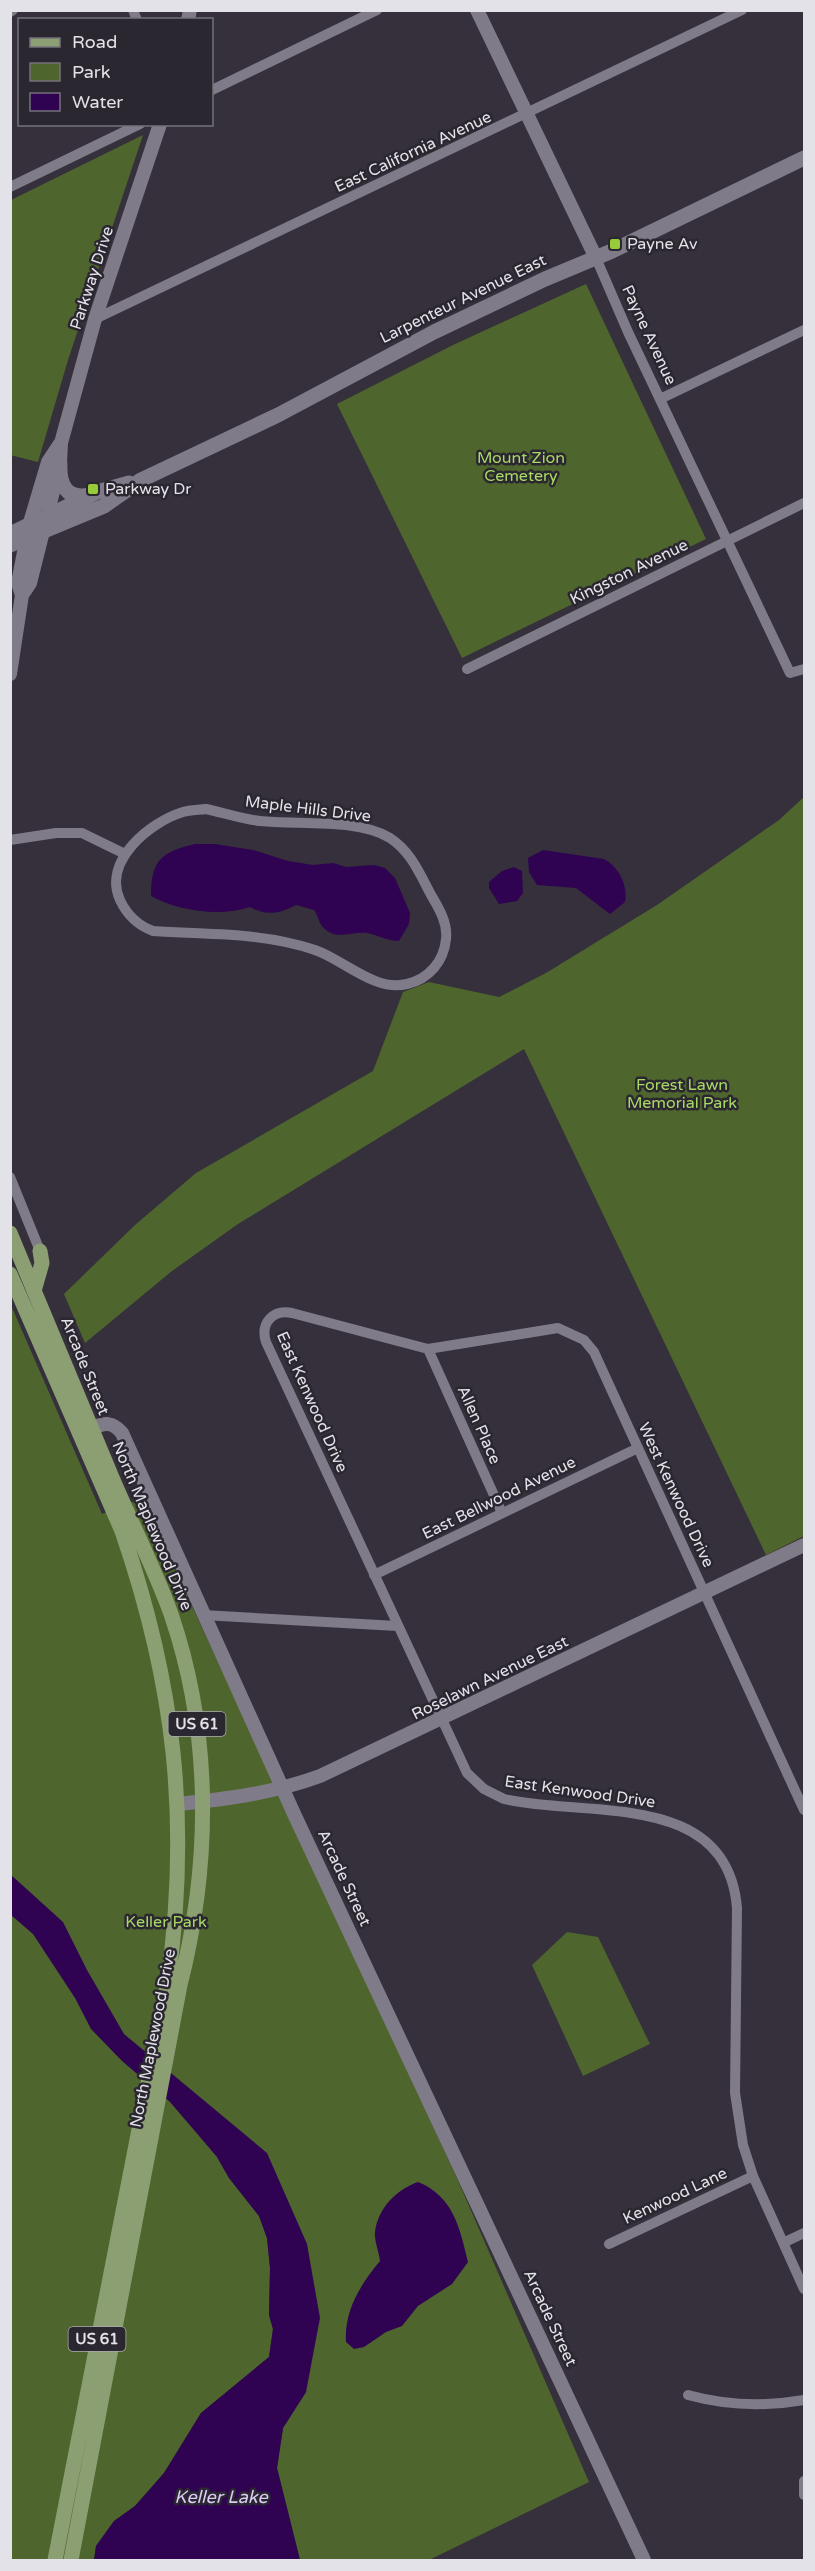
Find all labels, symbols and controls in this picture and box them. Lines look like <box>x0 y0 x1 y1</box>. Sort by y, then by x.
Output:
legend <box>18 18 213 126</box>
text: Road <box>72 31 117 53</box>
text: Park <box>72 61 111 83</box>
text: Water <box>72 91 123 113</box>
street label: East California Avenue <box>331 107 495 197</box>
street label: Parkway Drive <box>66 224 118 332</box>
place label: Payne Av <box>627 234 698 254</box>
marker: Payne Av <box>608 237 622 251</box>
street label: Larpenteur Avenue East <box>377 250 549 348</box>
street label: Payne Avenue <box>617 282 681 388</box>
park label: Mount Zion Cemetery <box>477 448 565 486</box>
place label: Parkway Dr <box>105 479 192 499</box>
marker: Parkway Dr <box>86 482 100 496</box>
street label: Kingston Avenue <box>567 535 691 609</box>
street label: Maple Hills Drive <box>244 791 372 827</box>
park label: Forest Lawn Memorial Park <box>627 1075 737 1113</box>
street label: Arcade Street <box>56 1314 114 1418</box>
street label: East Kenwood Drive <box>272 1328 352 1476</box>
street label: Allen Place <box>453 1383 505 1467</box>
street label: West Kenwood Drive <box>634 1419 718 1571</box>
street label: North Maplewood Drive <box>107 1438 197 1614</box>
street label: East Bellwood Avenue <box>419 1452 579 1544</box>
street label: Roselawn Avenue East <box>409 1631 571 1725</box>
road number: US 61 <box>168 1712 226 1736</box>
street label: East Kenwood Drive <box>503 1772 657 1812</box>
street label: Arcade Street <box>313 1827 375 1929</box>
park label: Keller Park <box>125 1912 207 1932</box>
street label: North Maplewood Drive <box>126 1947 180 2129</box>
street label: Kenwood Lane <box>620 2163 730 2229</box>
street label: Arcade Street <box>519 2267 581 2369</box>
road number: US 61 <box>68 2327 126 2351</box>
water label: Keller Lake <box>174 2486 268 2508</box>

